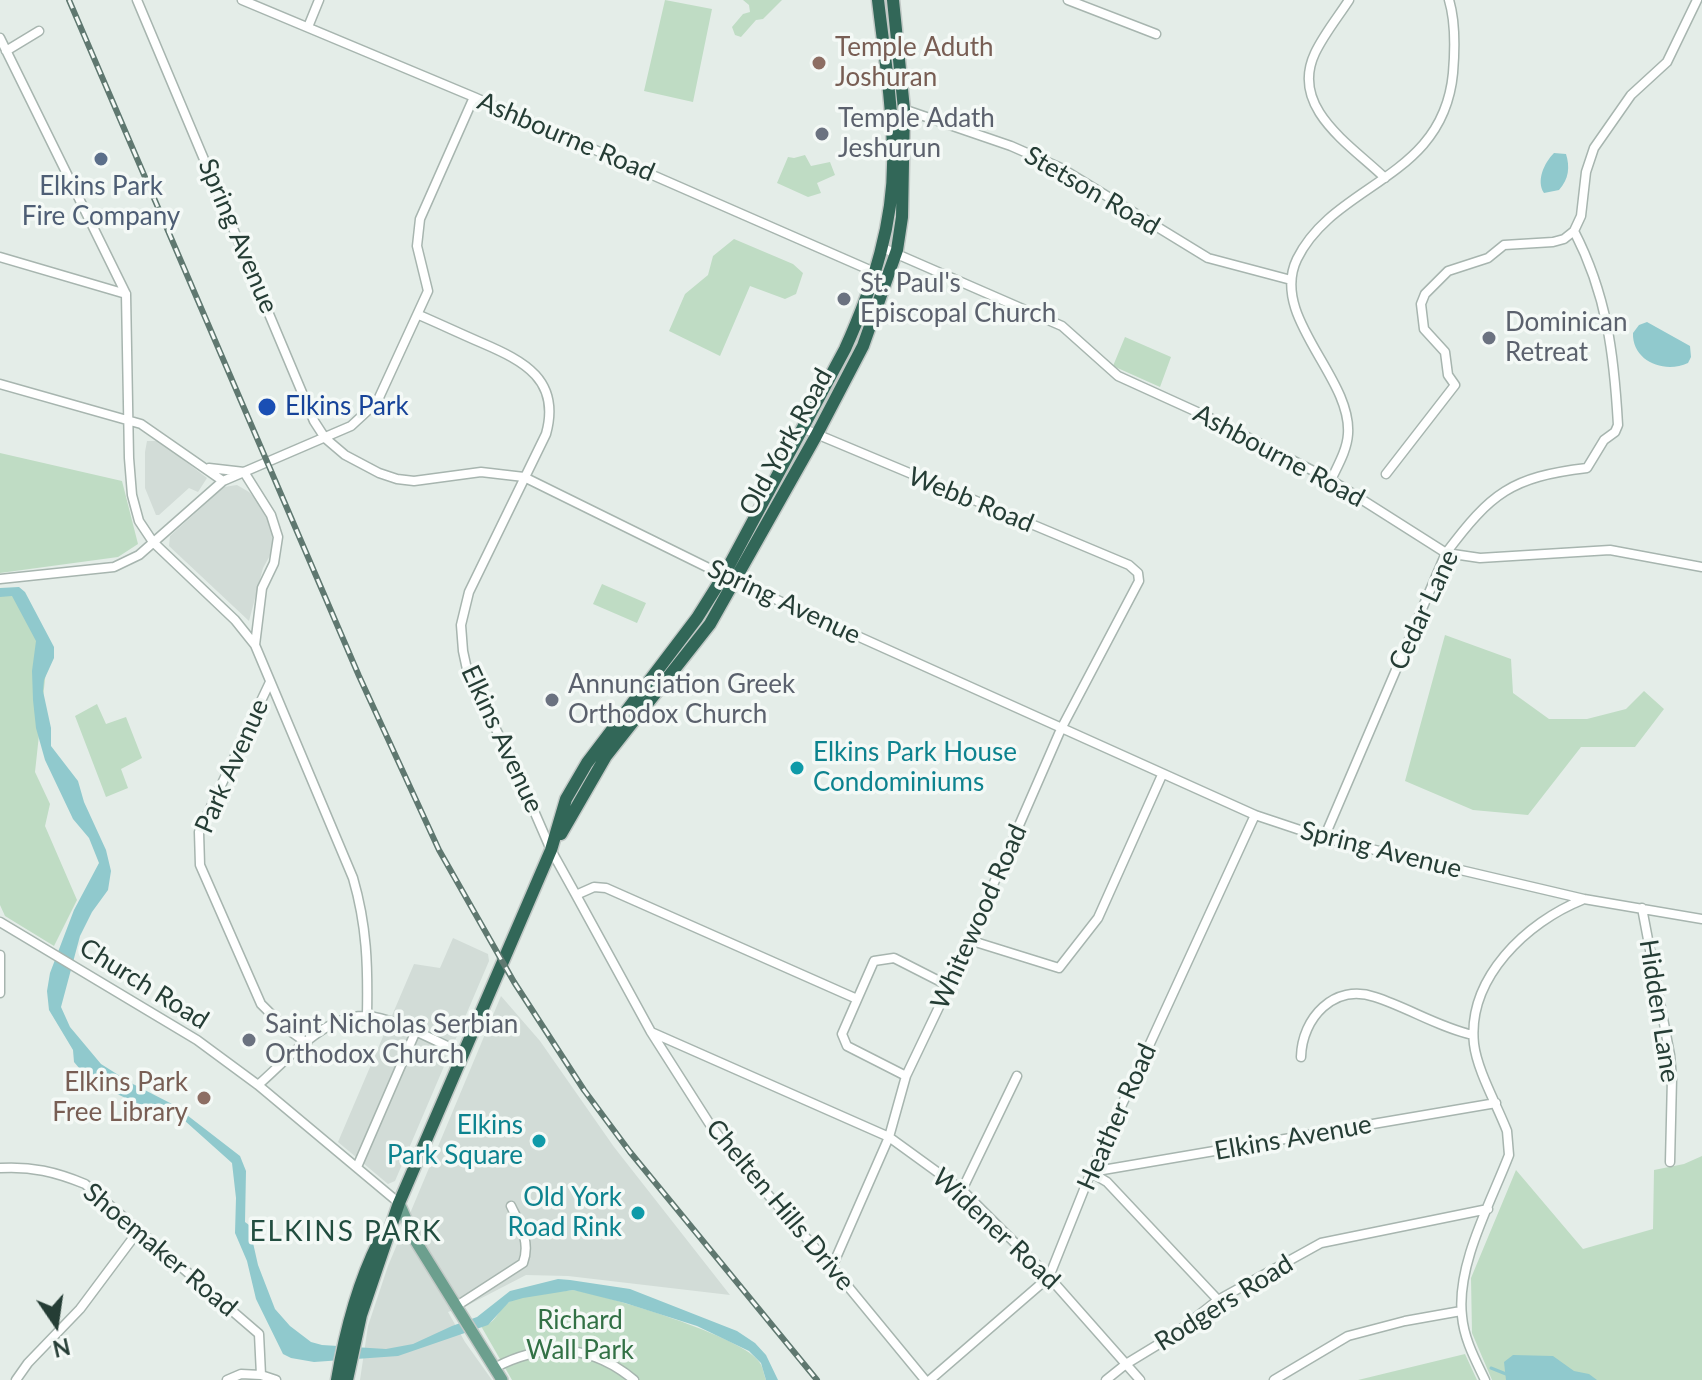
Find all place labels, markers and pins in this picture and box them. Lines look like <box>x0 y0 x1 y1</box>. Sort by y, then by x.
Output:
place label: Temple Aduth Joshuran <box>835 32 994 94</box>
marker: Temple Aduth Joshuran <box>810 54 828 72</box>
place label: Temple Adath Jeshurun <box>838 103 995 164</box>
marker: Temple Adath Jeshurun <box>813 125 831 143</box>
marker: Elkins Park Fire Company <box>92 150 110 168</box>
place label: Elkins Park Fire Company <box>22 171 180 232</box>
place label: St. Paul's Episcopal Church <box>860 268 1056 330</box>
marker: St. Paul's Episcopal Church <box>835 290 853 308</box>
place label: Dominican Retreat <box>1505 307 1628 368</box>
marker: Dominican Retreat <box>1480 329 1498 347</box>
place label: Elkins Park <box>285 391 409 423</box>
marker: Elkins Park <box>256 396 278 418</box>
place label: Annunciation Greek Orthodox Church <box>568 669 795 730</box>
marker: Annunciation Greek Orthodox Church <box>543 691 561 709</box>
place label: Elkins Park House Condominiums <box>813 737 1017 798</box>
marker: Elkins Park House Condominiums <box>788 759 806 777</box>
place label: Saint Nicholas Serbian Orthodox Church <box>265 1009 518 1070</box>
marker: Saint Nicholas Serbian Orthodox Church <box>240 1031 258 1049</box>
place label: Elkins Park Free Library <box>52 1067 188 1128</box>
marker: Elkins Park Free Library <box>195 1089 213 1107</box>
place label: Elkins Park Square <box>387 1110 523 1172</box>
marker: Elkins Park Square <box>530 1132 548 1150</box>
place label: Old York Road Rink <box>508 1182 622 1244</box>
marker: Old York Road Rink <box>629 1204 647 1222</box>

